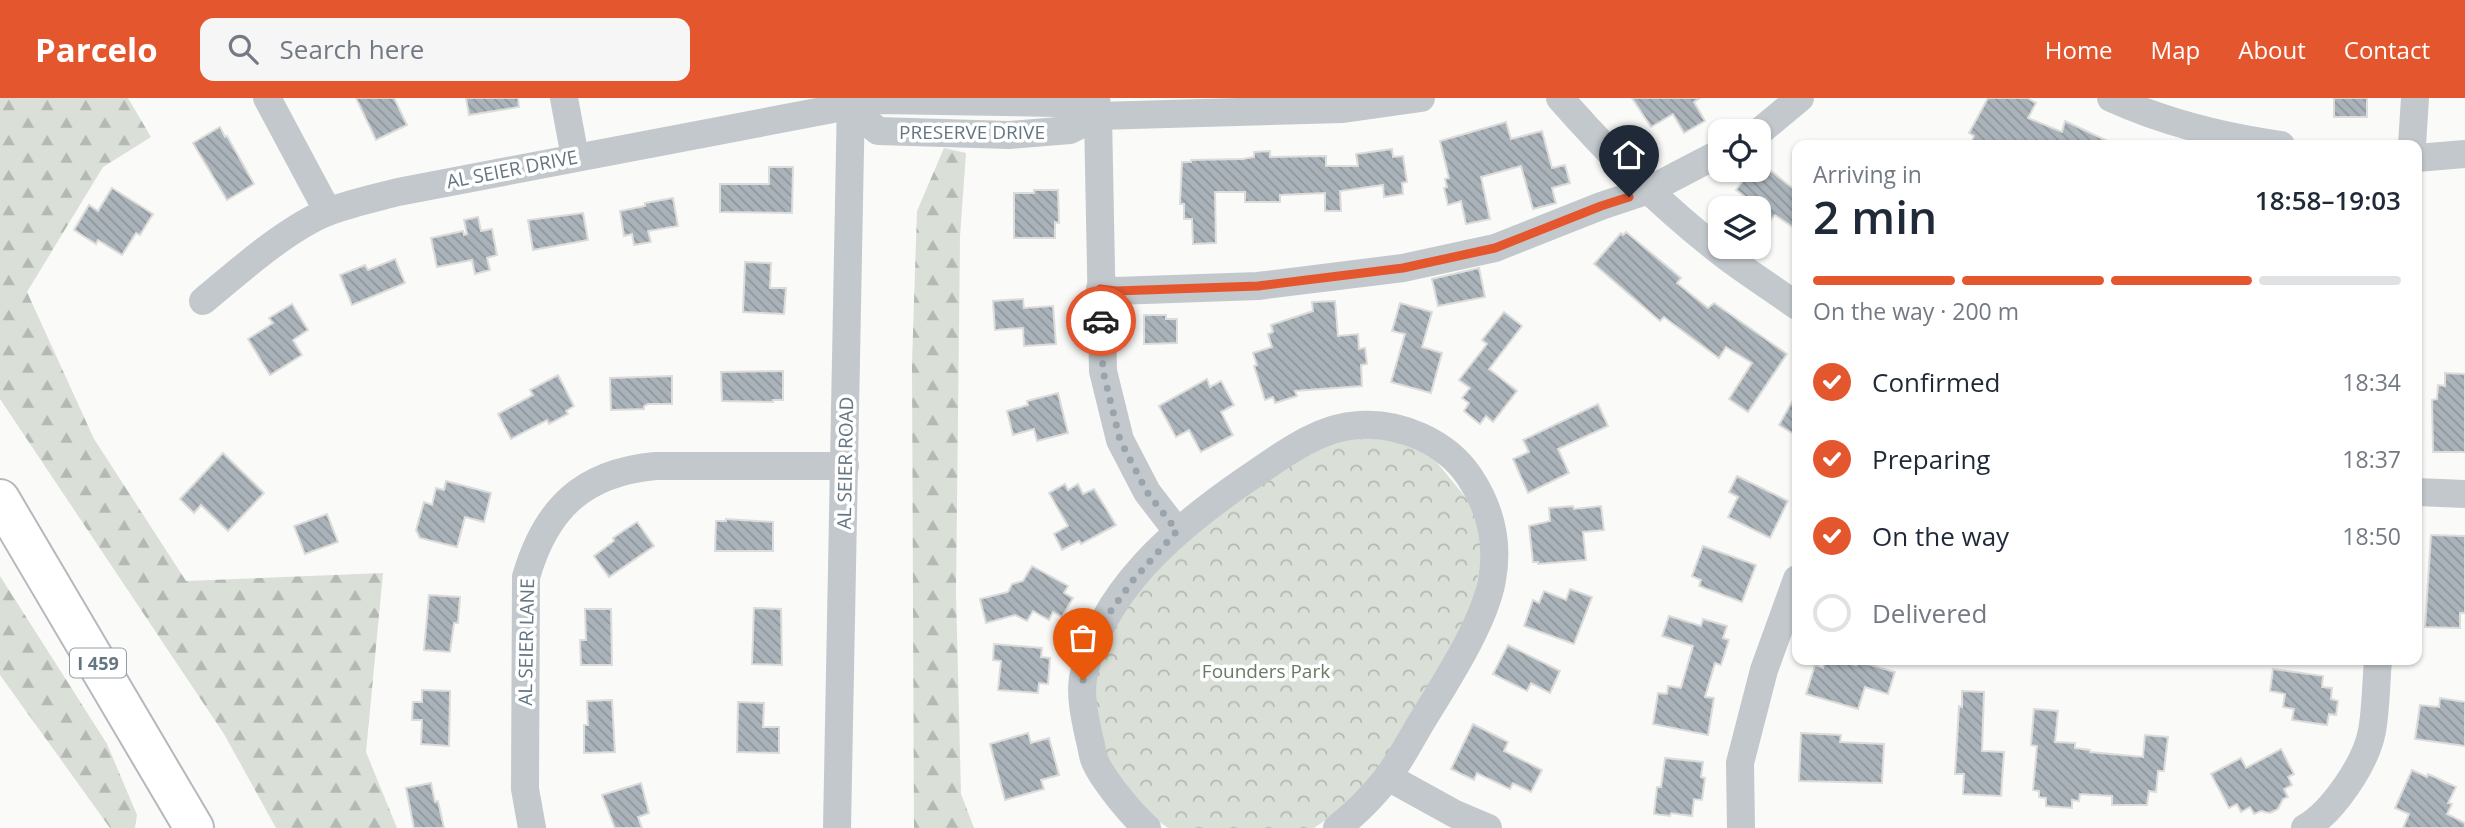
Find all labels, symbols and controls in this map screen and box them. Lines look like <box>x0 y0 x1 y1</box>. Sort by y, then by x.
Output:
search box <box>200 18 690 81</box>
text: Parcelo <box>35 27 158 72</box>
icon: search <box>224 30 262 68</box>
text: Search here <box>280 31 424 67</box>
text: Home <box>2045 33 2113 66</box>
text: Map <box>2151 33 2200 66</box>
text: About <box>2238 33 2306 66</box>
text: Contact <box>2344 33 2430 66</box>
street label: PRESERVE DRIVE <box>899 119 1045 145</box>
map controls <box>1708 119 1771 259</box>
button: locate <box>1708 119 1771 182</box>
pin <box>1599 125 1659 197</box>
icon: home <box>1610 136 1648 174</box>
street label: AL SEIER DRIVE <box>444 144 580 194</box>
text: Arriving in <box>1813 158 1922 190</box>
text: 18:58–19:03 <box>2255 182 2401 218</box>
text: 2 min <box>1813 185 1937 247</box>
button: layers <box>1708 196 1771 259</box>
courier <box>1066 286 1136 356</box>
text: On the way · 200 m <box>1813 295 2019 327</box>
icon: car <box>1082 302 1120 340</box>
icon: check <box>1813 363 1851 401</box>
text: Confirmed <box>1872 364 2000 400</box>
text: 18:34 <box>2342 366 2401 398</box>
street label: AL SEIER ROAD <box>831 396 859 530</box>
icon: check <box>1813 440 1851 478</box>
text: Preparing <box>1872 441 1990 477</box>
text: 18:37 <box>2342 443 2401 475</box>
icon: check <box>1813 517 1851 555</box>
text: On the way <box>1872 518 2009 554</box>
text: 18:50 <box>2342 520 2401 552</box>
street label: AL SEIER LANE <box>512 578 540 706</box>
text: Delivered <box>1872 595 1987 631</box>
pin <box>1053 608 1113 680</box>
icon: bag <box>1064 619 1102 657</box>
road number: I 459 <box>70 648 126 678</box>
park label: Founders Park <box>1202 658 1330 684</box>

